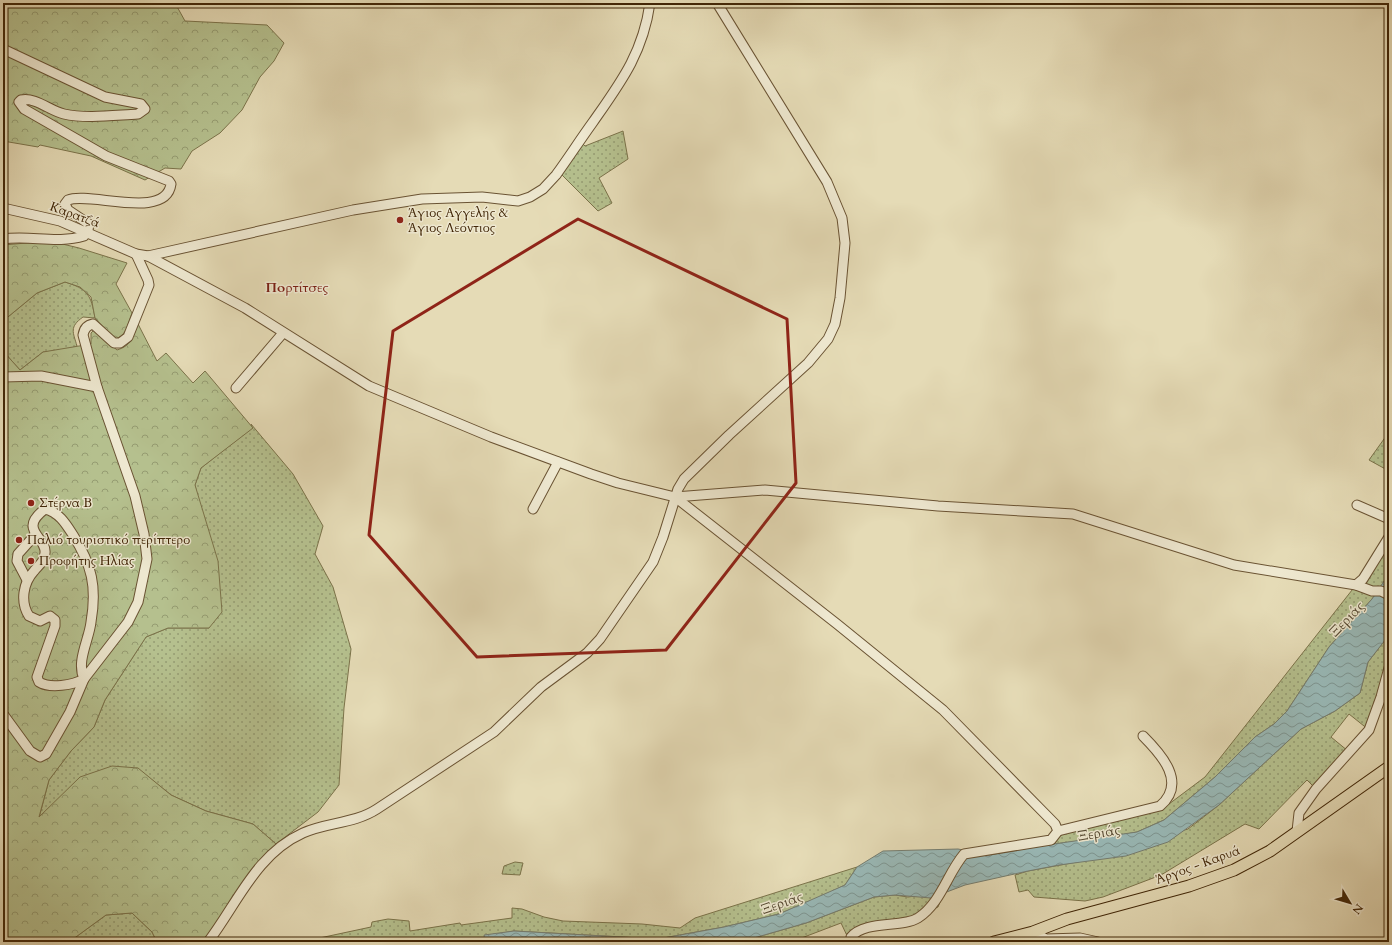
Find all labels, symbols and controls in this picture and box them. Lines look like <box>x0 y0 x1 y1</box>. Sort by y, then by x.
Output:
street label: Καρατζά <box>47 198 103 232</box>
place label: Άγιος Αγγελής & Άγιος Λεόντιος <box>408 204 509 237</box>
marker: Άγιος Αγγελής & Άγιος Λεόντιος <box>395 215 405 225</box>
district label: Πορτίτσες <box>266 278 328 297</box>
place label: Στέρνα Β <box>39 494 92 512</box>
marker: Στέρνα Β <box>26 498 36 508</box>
place label: Παλιό τουριστικό περίπτερο <box>27 531 190 549</box>
marker: Παλιό τουριστικό περίπτερο <box>14 535 24 545</box>
place label: Προφήτης Ηλίας <box>39 552 135 570</box>
marker: Προφήτης Ηλίας <box>26 556 36 566</box>
water label: Ξεριάς <box>1325 597 1369 641</box>
water label: Ξεριάς <box>1076 820 1122 846</box>
street label: Άργος - Καρυά <box>1153 841 1243 889</box>
north arrow <box>1330 883 1370 923</box>
water label: Ξεριάς <box>759 887 805 919</box>
text: N <box>1348 900 1366 918</box>

